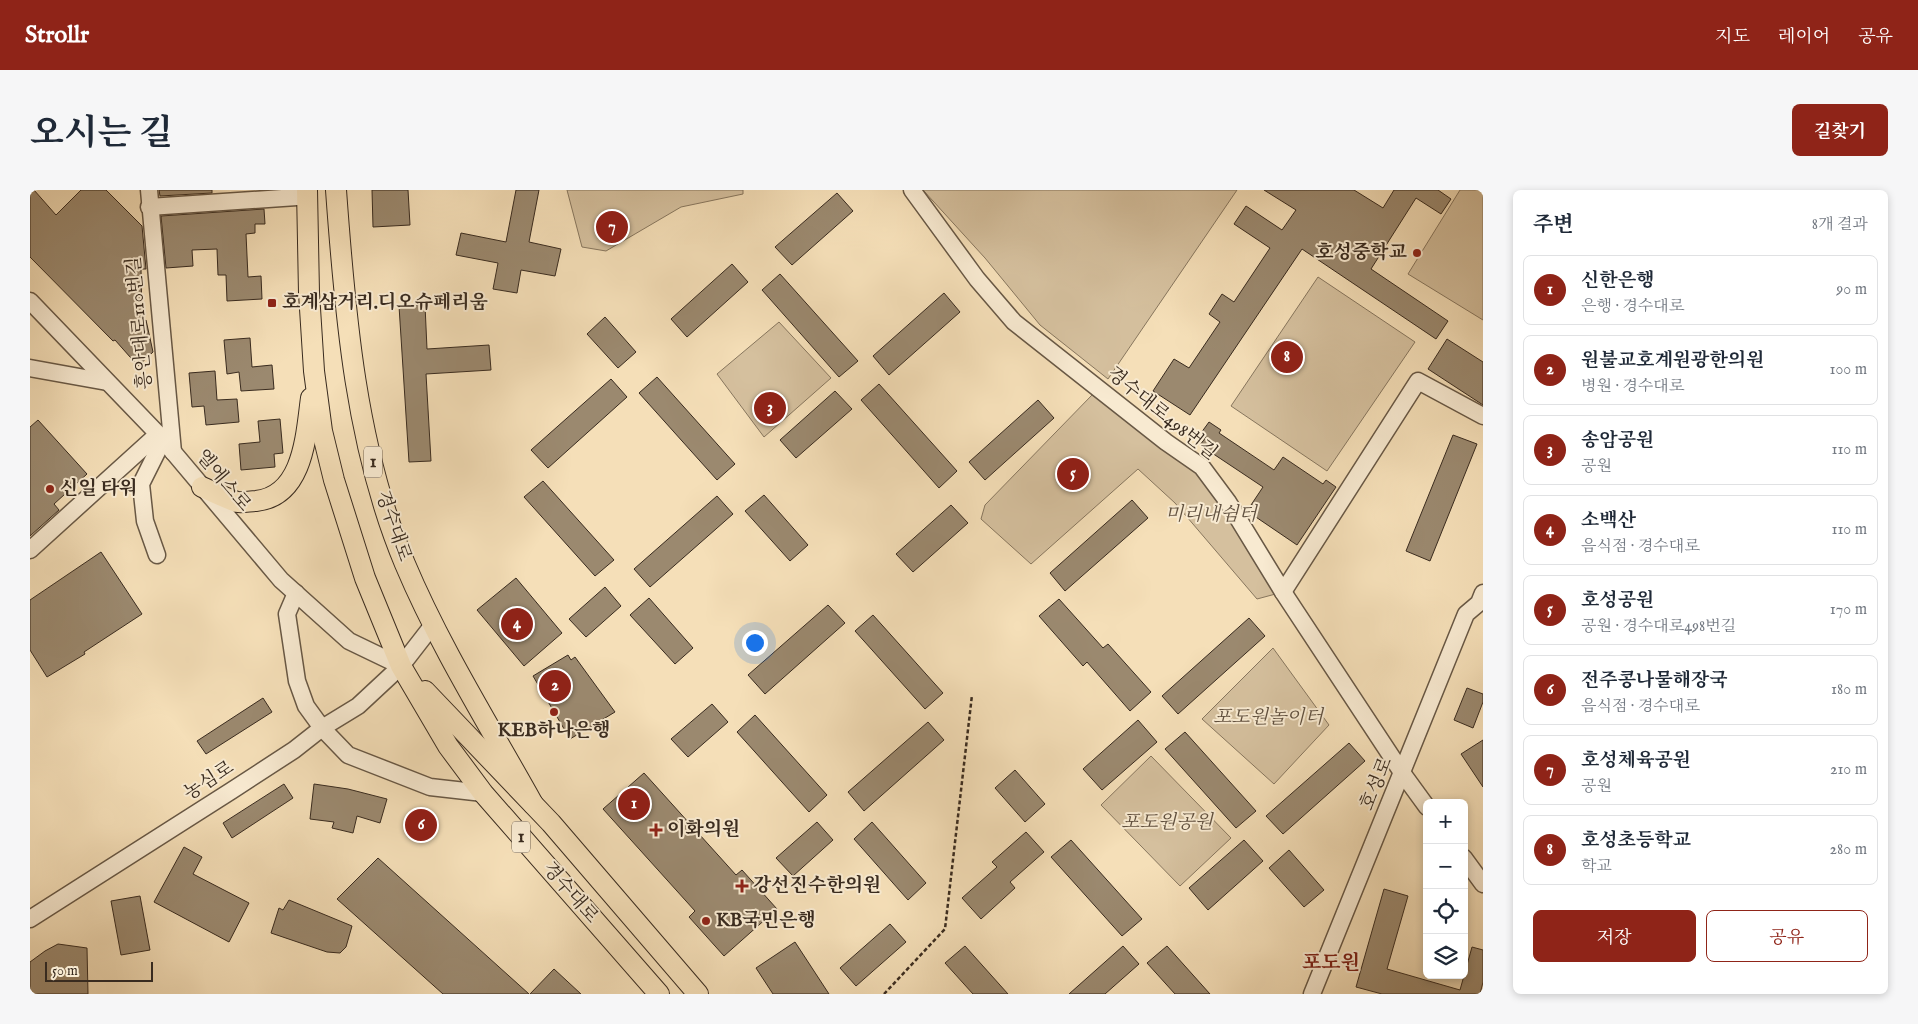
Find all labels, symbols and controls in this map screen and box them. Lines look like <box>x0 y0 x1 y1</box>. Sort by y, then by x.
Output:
text: Strollr <box>25 20 89 51</box>
text: 지도 <box>1715 26 1750 49</box>
text: 레이어 <box>1778 26 1830 49</box>
text: 공유 <box>1858 26 1893 49</box>
button: 길찾기 <box>1792 104 1888 156</box>
text: 오시는 길 <box>30 112 173 157</box>
pin: 7 <box>596 208 628 246</box>
text: 주변 <box>1533 212 1574 239</box>
text: 8개 결과 <box>1812 215 1868 235</box>
place label: 호성중학교 <box>1315 241 1407 265</box>
marker: 호성중학교 <box>1411 247 1423 259</box>
street label: 흥안대로110번길 <box>122 255 158 391</box>
text: 신한은행 <box>1581 269 1654 293</box>
text: 1 <box>1547 280 1553 300</box>
text: 90 m <box>1836 280 1867 300</box>
place label: 호계삼거리.디오슈페리움 <box>282 291 489 315</box>
marker: 호계삼거리.디오슈페리움 <box>266 297 278 309</box>
text: 은행 · 경수대로 <box>1581 297 1684 317</box>
pin: 8 <box>1271 338 1303 376</box>
text: 원불교호계원광한의원 <box>1581 349 1765 373</box>
text: 2 <box>1546 360 1554 380</box>
text: 100 m <box>1830 360 1867 380</box>
street label: 경수대로498번길 <box>1102 362 1222 466</box>
text: 병원 · 경수대로 <box>1581 377 1684 397</box>
pin: 3 <box>754 389 786 427</box>
text: 송암공원 <box>1581 429 1654 453</box>
text: 3 <box>1547 440 1553 460</box>
text: 110 m <box>1831 440 1867 460</box>
street label: 엘에스로 <box>190 445 256 517</box>
road number: 1 <box>364 446 382 478</box>
pin: 5 <box>1057 455 1089 493</box>
text: 공원 <box>1581 457 1612 477</box>
place label: 신일 타워 <box>60 477 138 501</box>
marker: 신일 타워 <box>44 483 56 495</box>
street label: 경수대로 <box>370 487 416 565</box>
park label: 미리내쉼터 <box>1165 503 1259 527</box>
text: 소백산 <box>1581 509 1636 533</box>
text: 4 <box>1546 520 1554 540</box>
text: 110 m <box>1831 520 1867 540</box>
text: 음식점 · 경수대로 <box>1581 537 1700 557</box>
text: 호성공원 <box>1581 589 1654 613</box>
text: 5 <box>1547 600 1553 620</box>
text: 170 m <box>1830 600 1867 620</box>
pin: 4 <box>501 605 533 643</box>
text: 공원 · 경수대로498번길 <box>1581 617 1736 637</box>
your location <box>742 630 768 656</box>
pin: 2 <box>539 667 571 705</box>
text: 전주콩나물해장국 <box>1581 669 1728 693</box>
text: 6 <box>1547 680 1553 700</box>
text: 180 m <box>1831 680 1867 700</box>
text: 음식점 · 경수대로 <box>1581 697 1700 717</box>
marker: KEB하나은행 <box>548 706 560 718</box>
park label: 포도원놀이터 <box>1213 706 1325 730</box>
place label: KEB하나은행 <box>498 719 610 743</box>
text: 호성체육공원 <box>1581 749 1691 773</box>
street label: 호성로 <box>1356 754 1398 814</box>
street label: 농심로 <box>179 756 239 806</box>
text: 7 <box>1546 760 1554 780</box>
text: 210 m <box>1830 760 1867 780</box>
text: 공원 <box>1581 777 1612 797</box>
pin: 1 <box>618 785 650 823</box>
map controls <box>1423 799 1468 979</box>
button: + <box>1423 799 1468 844</box>
pin: 6 <box>405 806 437 844</box>
park label: 포도원공원 <box>1121 811 1215 835</box>
place label: 이화의원 <box>667 818 740 842</box>
road number: 1 <box>512 822 530 852</box>
marker: 이화의원 <box>649 823 663 837</box>
text: 호성초등학교 <box>1581 829 1691 853</box>
text: 8 <box>1547 840 1553 860</box>
text: 280 m <box>1830 840 1867 860</box>
button: − <box>1423 844 1468 889</box>
street label: 경수대로 <box>537 857 603 929</box>
text: 학교 <box>1581 857 1612 877</box>
place label: 강선진수한의원 <box>753 874 881 898</box>
marker: 강선진수한의원 <box>735 879 749 893</box>
button: locate <box>1423 889 1468 934</box>
place label: KB국민은행 <box>716 909 816 933</box>
button: 저장 <box>1533 910 1696 962</box>
button: 공유 <box>1706 910 1868 962</box>
marker: KB국민은행 <box>700 915 712 927</box>
button: layers <box>1423 934 1468 979</box>
district label: 포도원 <box>1302 951 1360 976</box>
scale bar <box>45 959 152 982</box>
text: 50 m <box>52 962 78 980</box>

